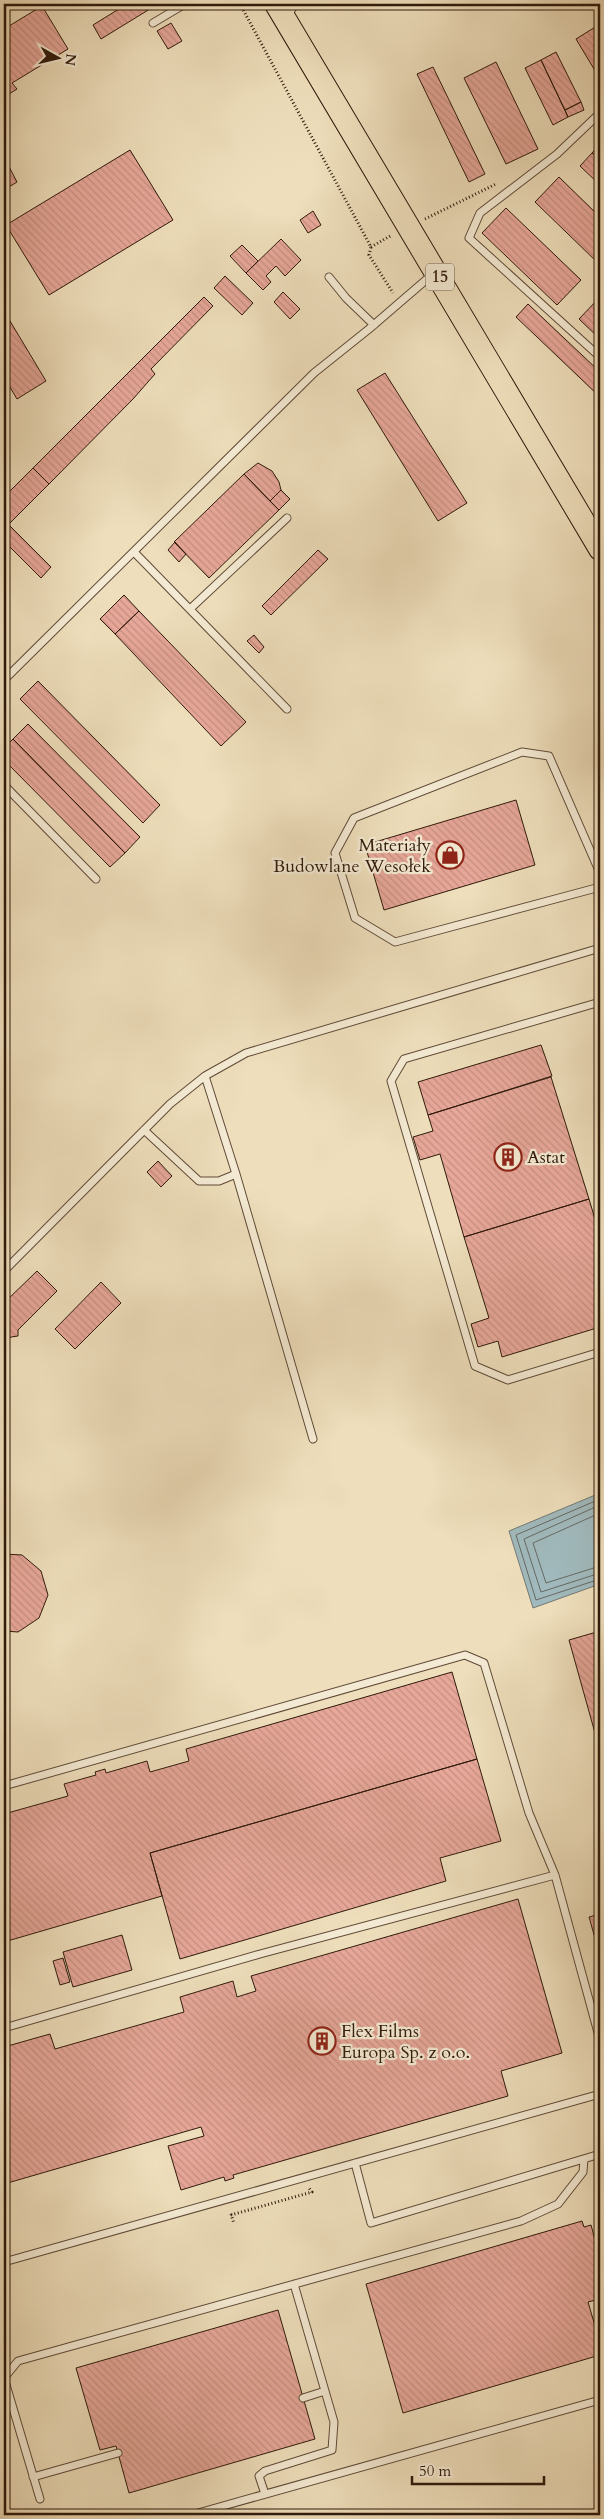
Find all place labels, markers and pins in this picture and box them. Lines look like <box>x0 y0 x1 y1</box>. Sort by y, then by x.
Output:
place label: Materiały Budowlane Wesołek <box>273 833 431 879</box>
shop icon: Materiały Budowlane Wesołek <box>435 840 465 870</box>
building icon: Astat <box>493 1142 523 1172</box>
place label: Astat <box>527 1145 565 1170</box>
place label: Flex Films Europa Sp. z o.o. <box>341 2019 470 2065</box>
building icon: Flex Films Europa Sp. z o.o. <box>307 2026 337 2056</box>

